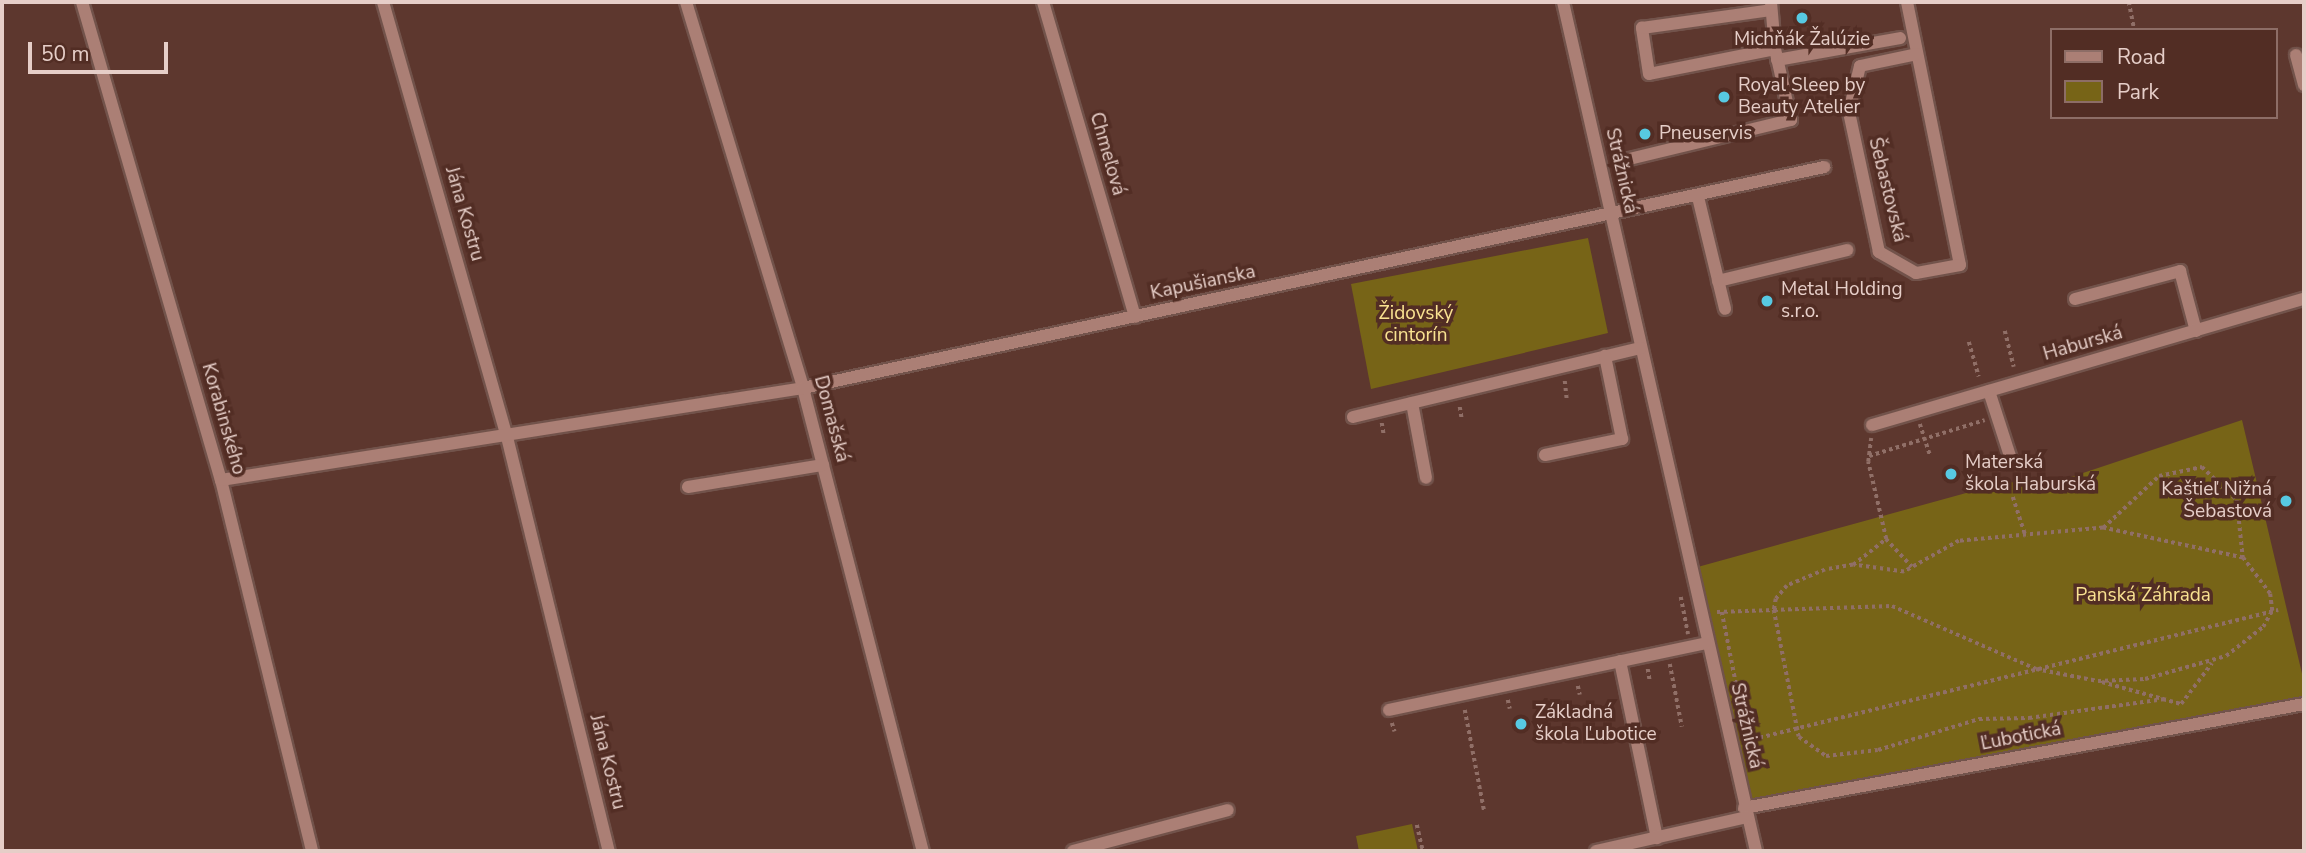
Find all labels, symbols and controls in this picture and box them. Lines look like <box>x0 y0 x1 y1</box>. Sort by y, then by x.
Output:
marker: Michňák Žalúzie <box>1794 10 1810 26</box>
scale bar <box>32 28 172 72</box>
legend <box>2050 28 2278 119</box>
place label: Michňák Žalúzie <box>1734 29 1870 51</box>
text: 50 m <box>41 40 90 68</box>
text: Road <box>2117 43 2166 71</box>
place label: Royal Sleep by Beauty Atelier <box>1738 75 1865 119</box>
text: Park <box>2117 78 2159 106</box>
marker: Royal Sleep by Beauty Atelier <box>1716 89 1732 105</box>
street label: Chmeľová <box>1084 110 1130 198</box>
place label: Pneuservis <box>1659 123 1752 145</box>
street label: Strážnická <box>1600 126 1642 216</box>
marker: Pneuservis <box>1637 126 1653 142</box>
street label: Šebastovská <box>1863 135 1911 245</box>
street label: Jána Kostru <box>440 164 488 264</box>
street label: Kapušianska <box>1148 261 1258 305</box>
place label: Metal Holding s.r.o. <box>1781 279 1903 323</box>
marker: Metal Holding s.r.o. <box>1759 293 1775 309</box>
park label: Židovský cintorín <box>1379 303 1453 347</box>
street label: Haburská <box>2041 322 2125 366</box>
street label: Korabinského <box>196 361 250 477</box>
street label: Domašská <box>809 373 853 465</box>
place label: Materská škola Haburská <box>1965 452 2096 496</box>
marker: Materská škola Haburská <box>1943 466 1959 482</box>
place label: Kaštieľ Nižná Šebastová <box>2161 479 2272 523</box>
marker: Kaštieľ Nižná Šebastová <box>2278 493 2294 509</box>
park label: Panská Záhrada <box>2075 585 2211 607</box>
street label: Strážnická <box>1725 681 1767 771</box>
place label: Základná škola Ľubotice <box>1535 702 1657 746</box>
street label: Jána Kostru <box>584 712 630 812</box>
marker: Základná škola Ľubotice <box>1513 716 1529 732</box>
street label: Ľubotická <box>1979 718 2063 756</box>

